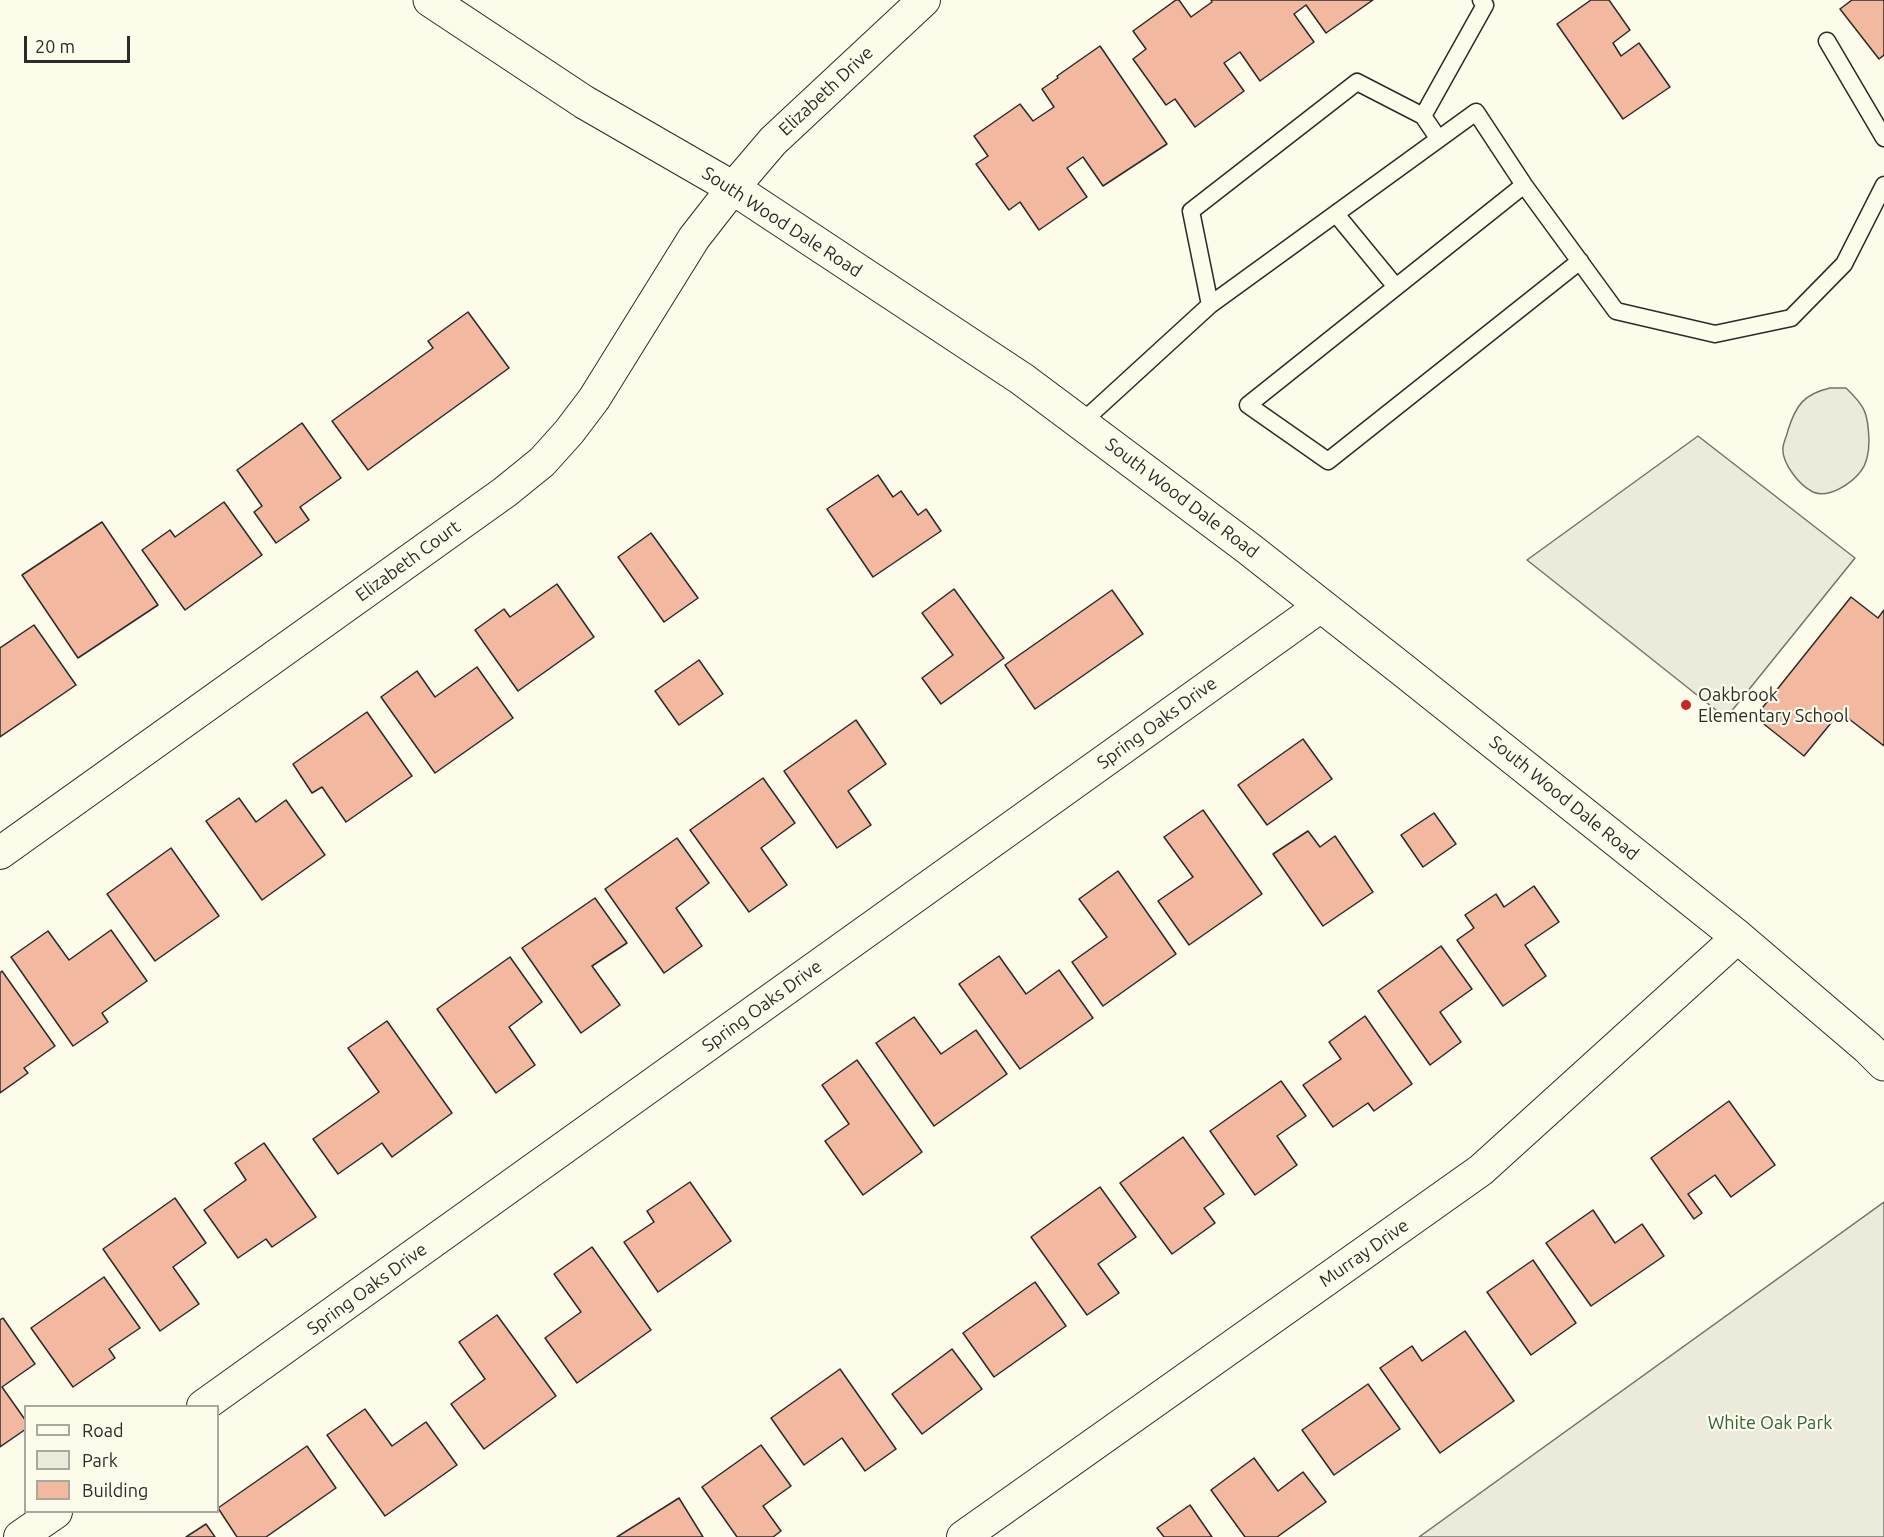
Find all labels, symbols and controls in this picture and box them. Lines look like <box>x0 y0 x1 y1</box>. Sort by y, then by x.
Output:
scale bar <box>27 24 134 62</box>
text: 20 m <box>35 36 75 56</box>
street label: Elizabeth Drive <box>774 42 878 140</box>
street label: South Wood Dale Road <box>698 162 866 282</box>
street label: South Wood Dale Road <box>1101 433 1263 563</box>
street label: Elizabeth Court <box>351 516 465 606</box>
street label: Spring Oaks Drive <box>1093 672 1221 774</box>
place label: Oakbrook Elementary School <box>1698 684 1849 726</box>
marker: Oakbrook Elementary School <box>1679 698 1693 712</box>
street label: South Wood Dale Road <box>1485 731 1643 865</box>
street label: Spring Oaks Drive <box>698 955 826 1057</box>
street label: Murray Drive <box>1315 1214 1413 1292</box>
street label: Spring Oaks Drive <box>303 1238 431 1340</box>
legend <box>24 1405 219 1513</box>
park label: White Oak Park <box>1708 1412 1832 1434</box>
text: Road <box>82 1420 124 1440</box>
text: Park <box>82 1450 118 1470</box>
text: Building <box>82 1480 148 1500</box>

